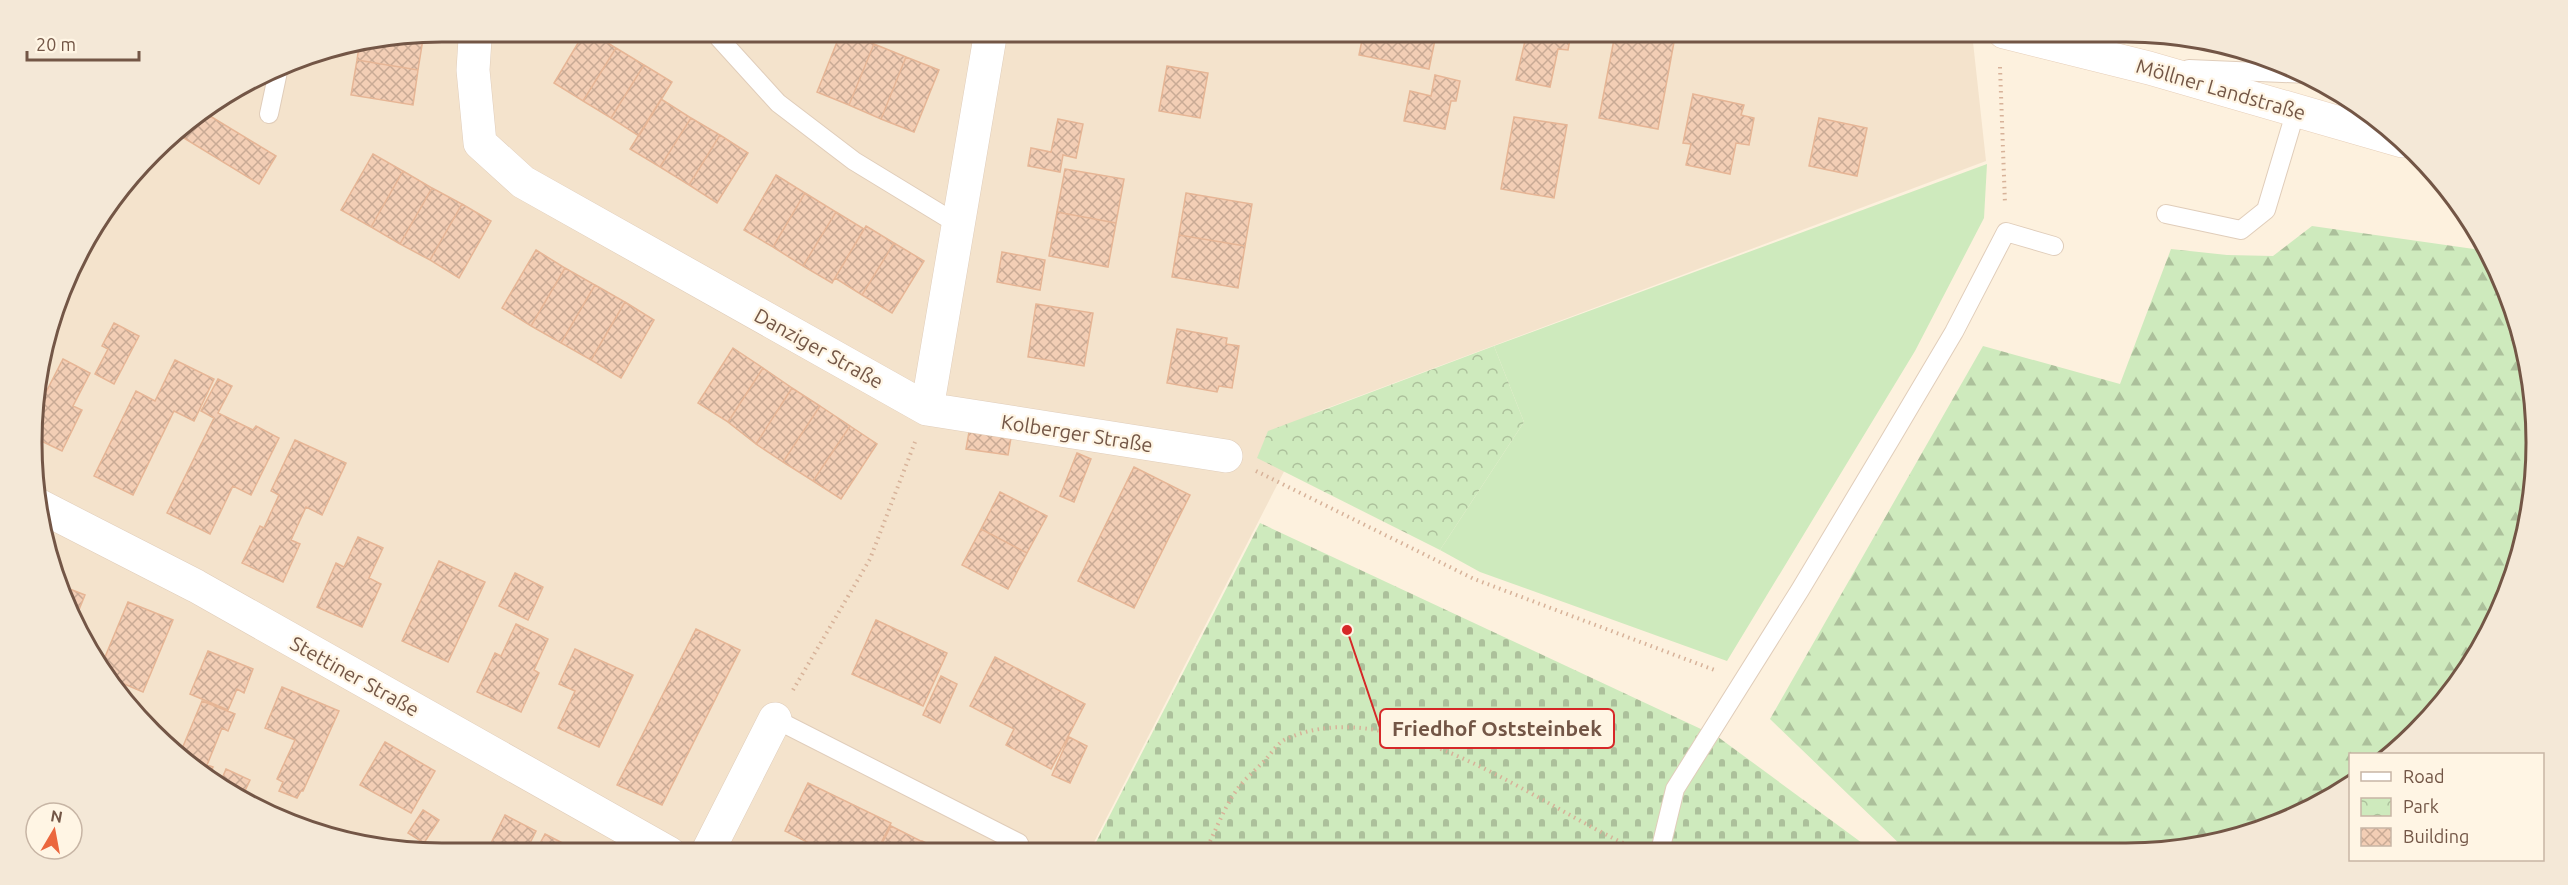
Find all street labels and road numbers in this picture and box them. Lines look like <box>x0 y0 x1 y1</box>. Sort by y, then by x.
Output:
street label: Möllner Landstraße <box>2134 54 2308 124</box>
street label: Danziger Straße <box>751 303 887 393</box>
street label: Kolberger Straße <box>1000 410 1154 456</box>
street label: Stettiner Straße <box>287 631 423 721</box>

